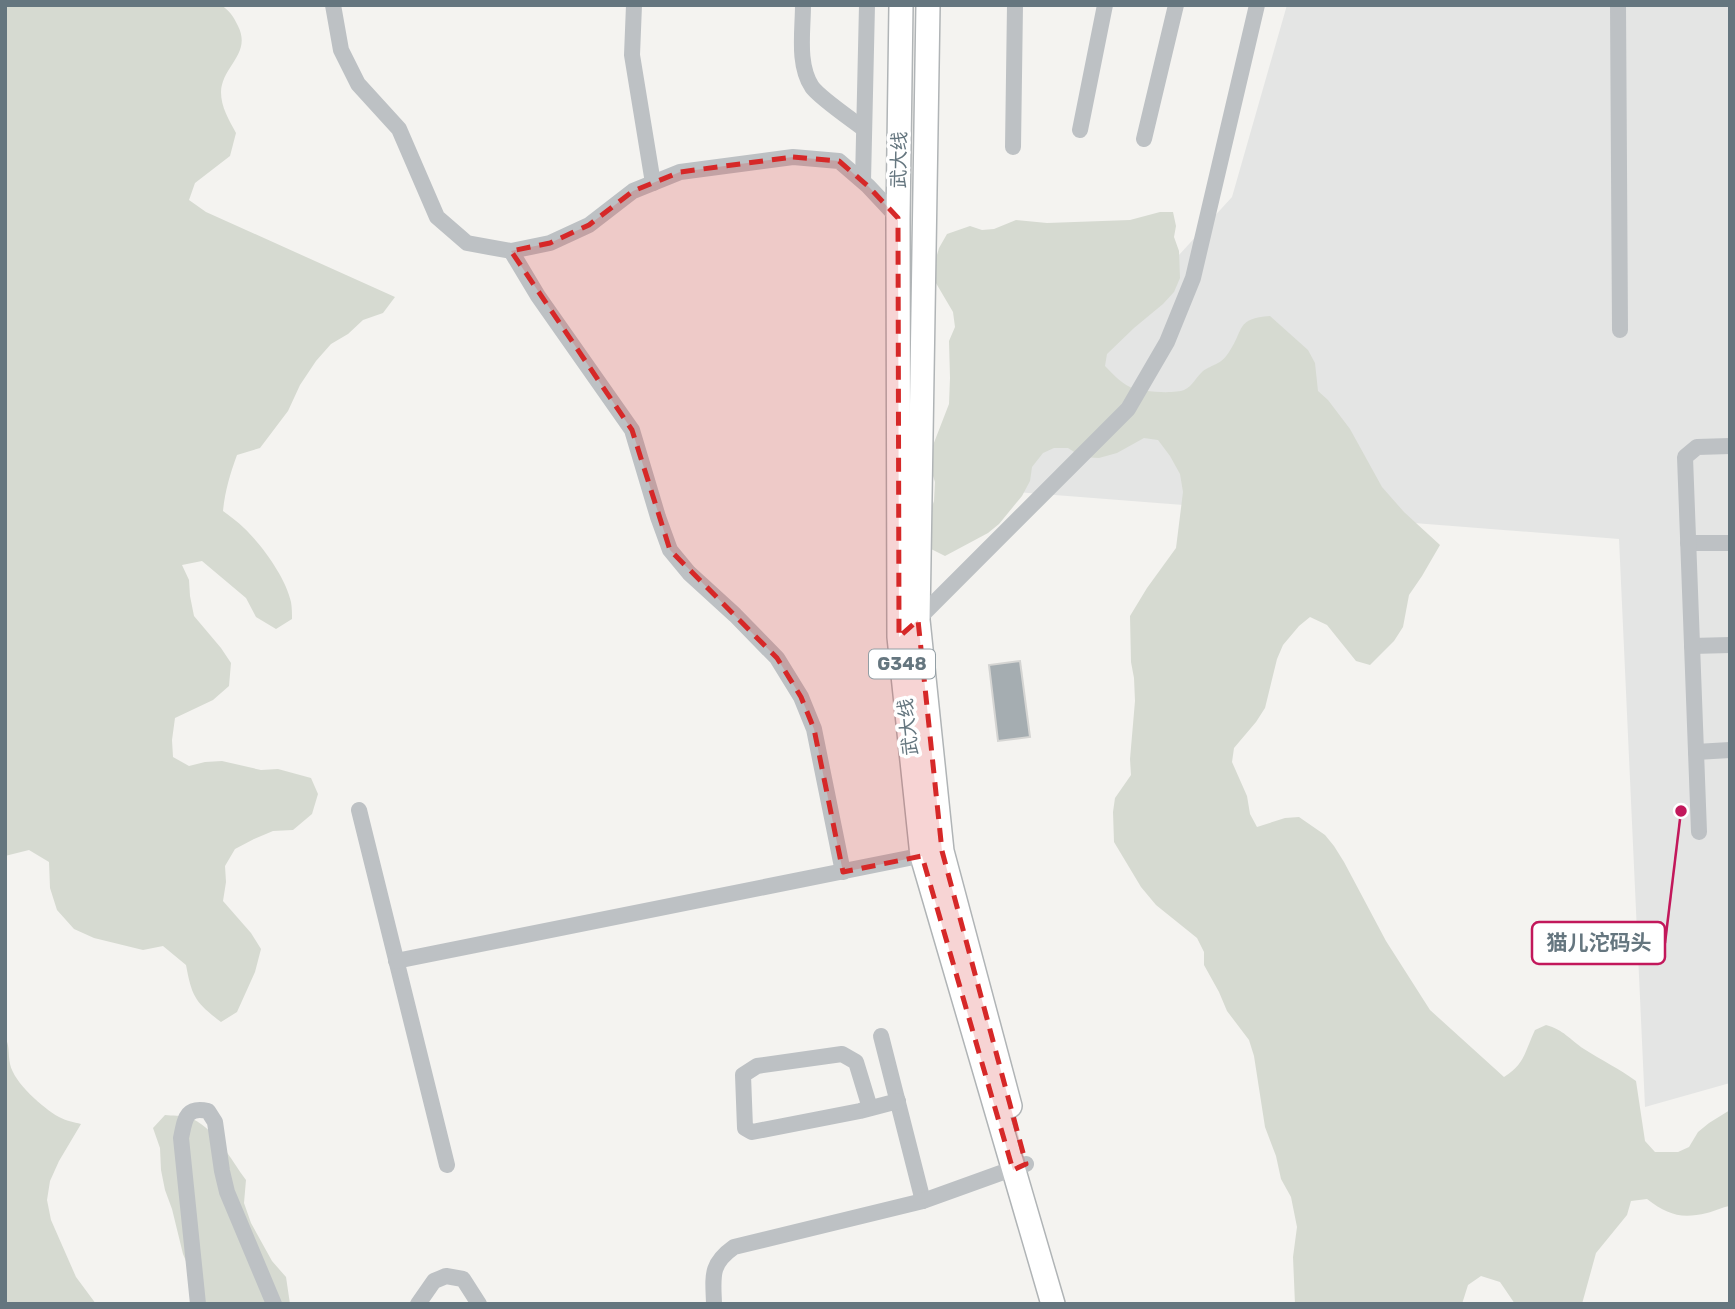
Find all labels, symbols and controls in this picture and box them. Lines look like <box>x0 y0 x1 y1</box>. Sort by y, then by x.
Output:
street label: 武大线 <box>887 131 911 189</box>
road number: G348 <box>869 650 935 678</box>
street label: 武大线 <box>894 697 922 757</box>
callout: 猫儿沱码头 <box>1532 922 1665 964</box>
text: 猫儿沱码头 <box>1547 930 1652 955</box>

